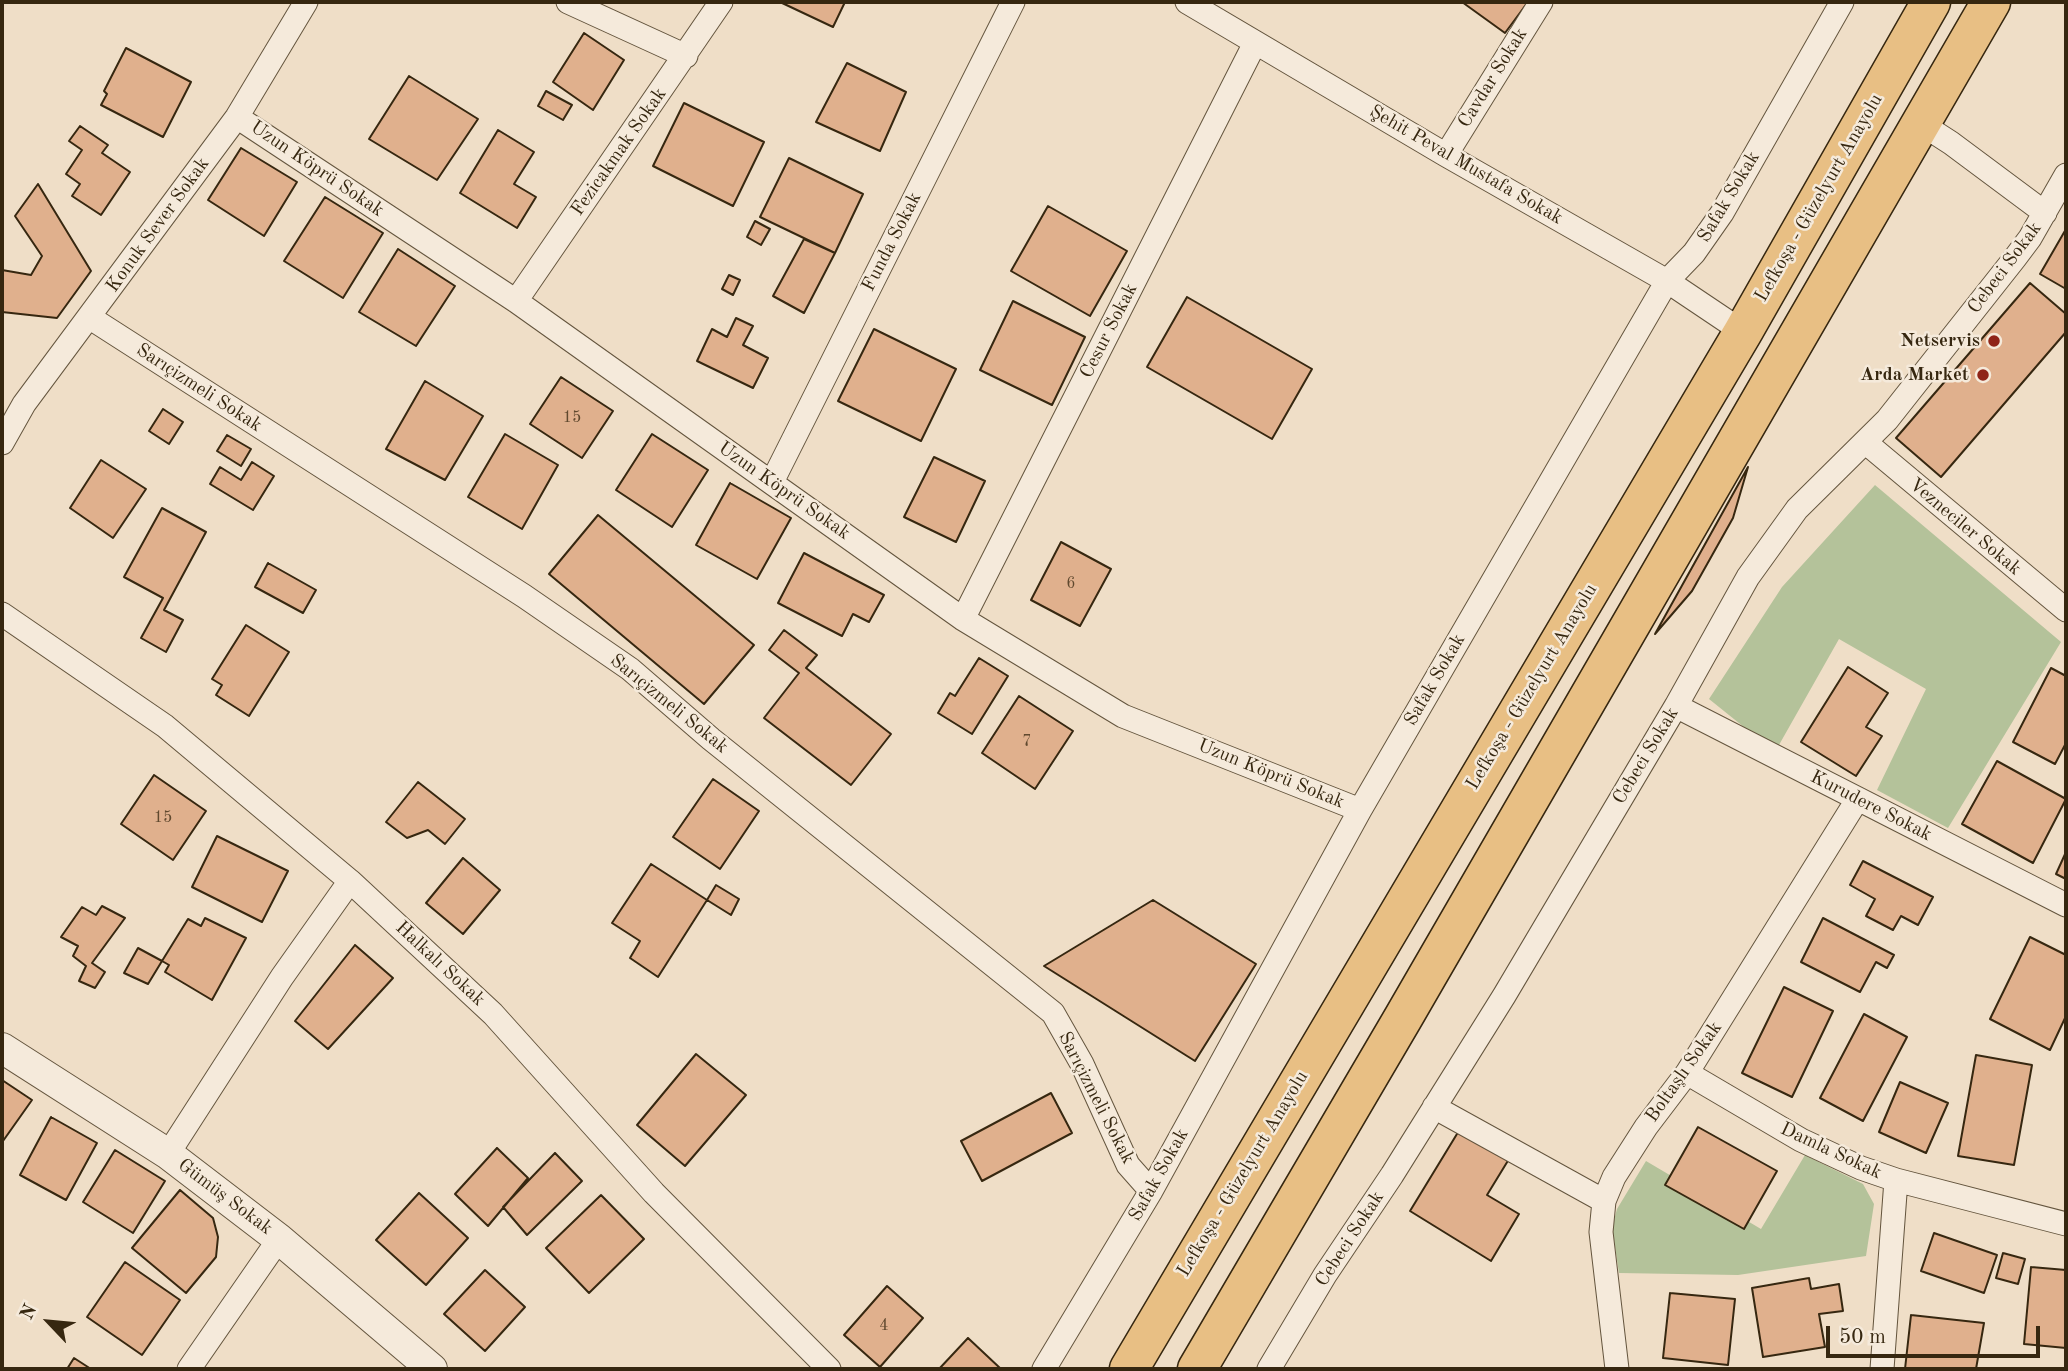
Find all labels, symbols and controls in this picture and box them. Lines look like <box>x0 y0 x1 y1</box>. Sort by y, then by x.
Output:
street label: Cavdar Sokak <box>1453 24 1533 132</box>
street label: Fezicakmak Sokak <box>566 84 672 220</box>
street label: Lefkoşa - Güzelyurt Anayolu <box>1750 90 1888 306</box>
street label: Şehit Peval Mustafa Sokak <box>1365 100 1567 230</box>
street label: Uzun Köprü Sokak <box>246 116 388 222</box>
street label: Safak Sokak <box>1693 147 1765 247</box>
street label: Konuk Sever Sokak <box>101 153 215 297</box>
street label: Funda Sokak <box>857 189 927 295</box>
street label: Cebeci Sokak <box>1963 218 2047 318</box>
street label: Cesur Sokak <box>1075 280 1143 382</box>
place label: Netservis <box>1900 330 1980 352</box>
marker: Netservis <box>1986 333 2002 349</box>
street label: Sarıçizmeli Sokak <box>132 339 266 437</box>
place label: Arda Market <box>1860 364 1969 386</box>
marker: Arda Market <box>1975 367 1991 383</box>
house number: 15 <box>563 408 581 428</box>
street label: Uzun Köprü Sokak <box>714 437 854 545</box>
street label: Vezneciler Sokak <box>1904 473 2026 581</box>
house number: 6 <box>1066 574 1076 594</box>
street label: Lefkoşa - Güzelyurt Anayolu <box>1461 580 1603 794</box>
street label: Safak Sokak <box>1400 630 1470 730</box>
street label: Sarıçizmeli Sokak <box>605 649 733 759</box>
street label: Cebeci Sokak <box>1608 703 1684 809</box>
house number: 7 <box>1022 732 1032 752</box>
street label: Uzun Köprü Sokak <box>1194 734 1348 814</box>
street label: Kurudere Sokak <box>1806 766 1936 846</box>
house number: 15 <box>154 808 172 828</box>
street label: Halkalı Sokak <box>390 917 490 1011</box>
street label: Boltaşlı Sokak <box>1641 1017 1727 1127</box>
street label: Sarıçizmeli Sokak <box>1053 1028 1139 1168</box>
street label: Lefkoşa - Güzelyurt Anayolu <box>1172 1067 1314 1281</box>
street label: Damla Sokak <box>1777 1118 1885 1184</box>
street label: Safak Sokak <box>1124 1125 1194 1225</box>
street label: Gümüş Sokak <box>173 1154 277 1240</box>
street label: Cebeci Sokak <box>1311 1187 1389 1291</box>
north arrow <box>14 1287 84 1357</box>
text: N <box>18 1302 41 1323</box>
scale bar <box>1830 1312 2044 1356</box>
house number: 4 <box>879 1316 889 1336</box>
text: 50 m <box>1839 1327 1886 1348</box>

